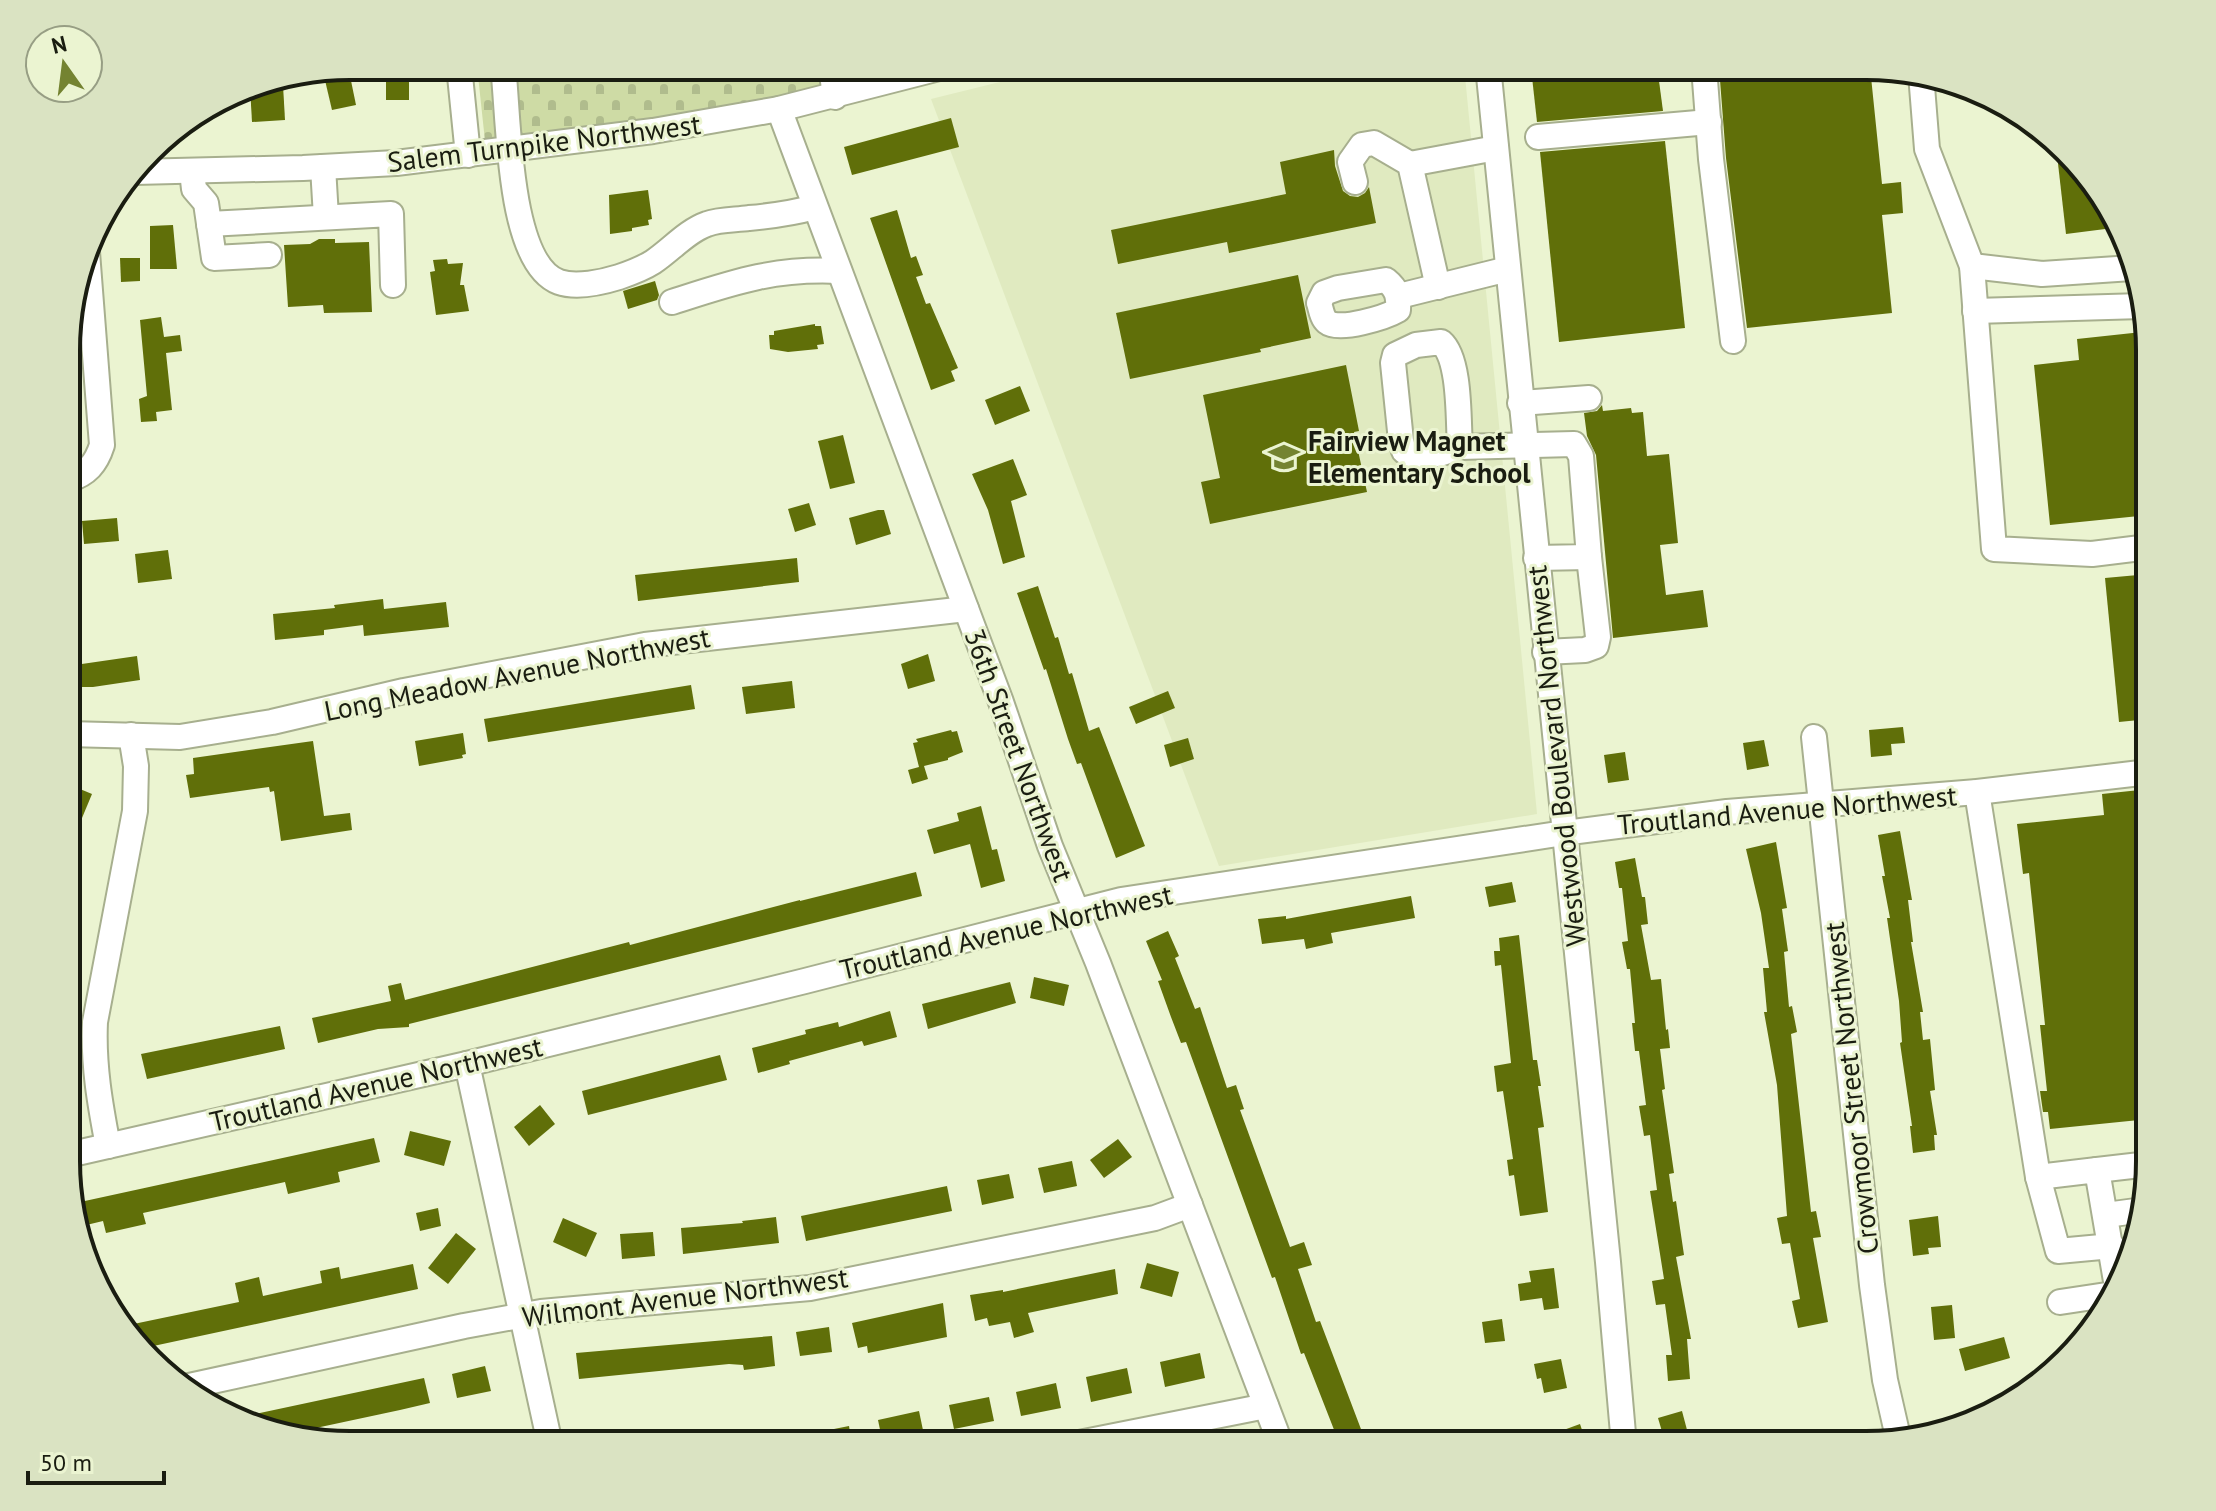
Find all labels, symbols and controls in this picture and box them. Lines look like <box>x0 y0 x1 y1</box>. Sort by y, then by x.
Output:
north arrow <box>24 24 104 104</box>
text: N <box>49 29 70 60</box>
street label: Salem Turnpike Northwest <box>385 105 703 180</box>
place label: Fairview Magnet Elementary School <box>1308 422 1531 491</box>
school or university icon: Fairview Magnet Elementary School <box>1267 440 1301 474</box>
street label: Westwood Boulevard Northwest <box>1517 563 1594 948</box>
street label: Long Meadow Avenue Northwest <box>321 618 713 729</box>
street label: 36th Street Northwest <box>956 623 1083 887</box>
street label: Troutland Avenue Northwest <box>1616 776 1959 843</box>
street label: Troutland Avenue Northwest <box>836 875 1176 988</box>
street label: Crowmoor Street Northwest <box>1815 920 1886 1256</box>
street label: Troutland Avenue Northwest <box>206 1027 546 1140</box>
street label: Wilmont Avenue Northwest <box>520 1258 850 1335</box>
scale bar <box>28 1435 164 1485</box>
text: 50 m <box>40 1447 92 1478</box>

